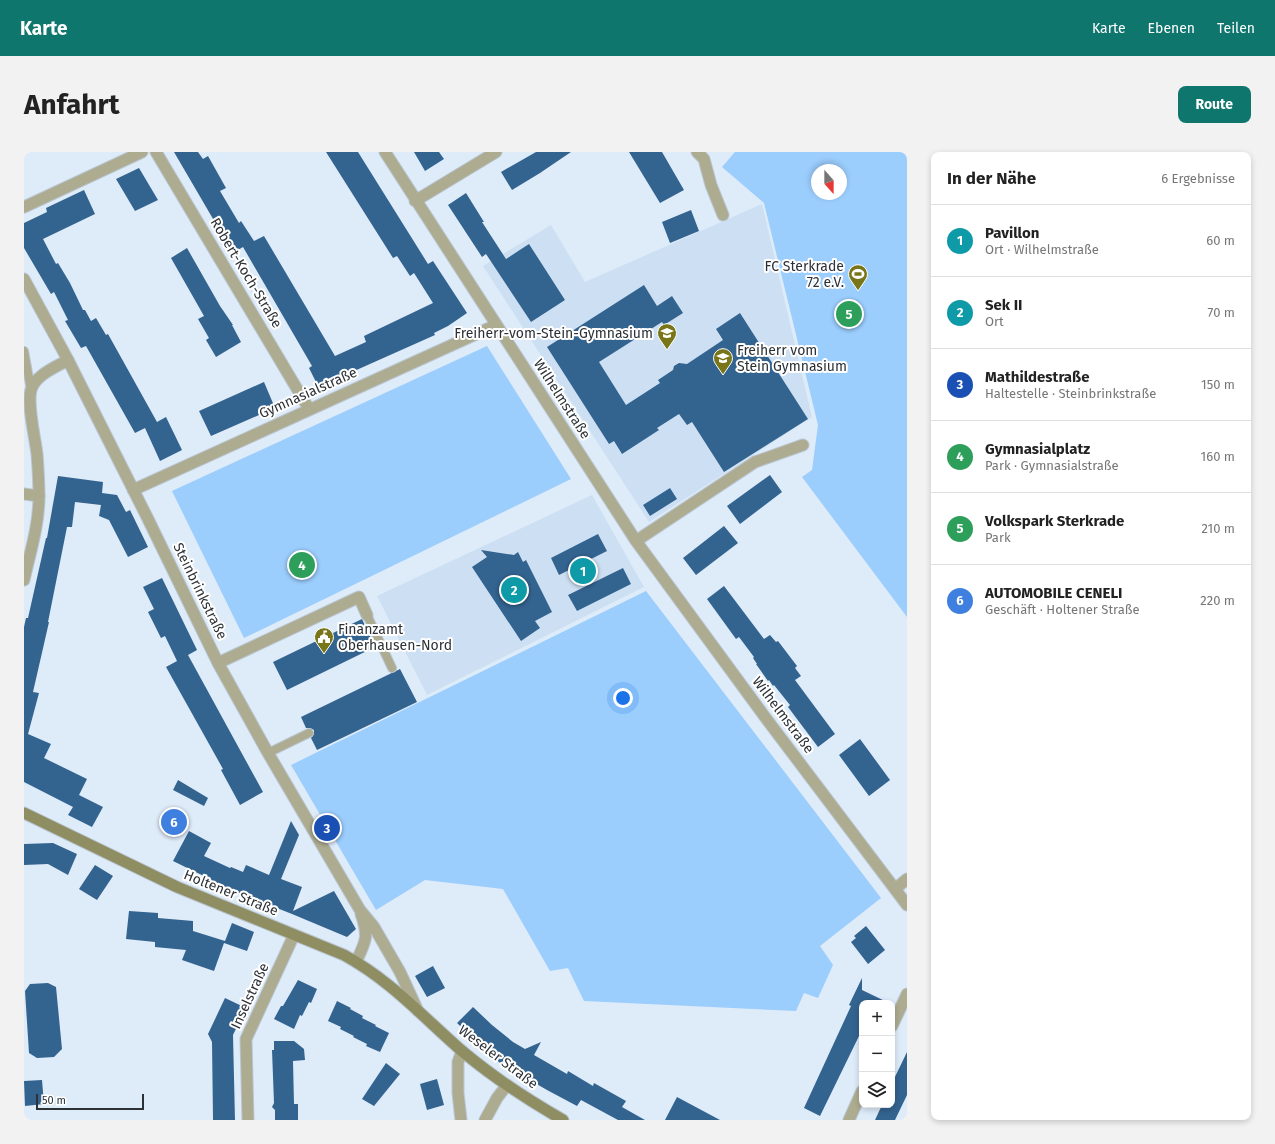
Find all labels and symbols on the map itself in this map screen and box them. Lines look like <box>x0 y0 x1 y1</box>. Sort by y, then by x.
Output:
north arrow <box>811 164 847 200</box>
street label: Robert-Koch-Straße <box>206 215 286 331</box>
place label: FC Sterkrade 72 e.V. <box>765 258 844 291</box>
sports icon: FC Sterkrade 72 e.V. <box>847 263 869 291</box>
pin: 5 <box>836 299 862 329</box>
school or university icon: Freiherr-vom-Stein-Gymnasium <box>656 322 678 350</box>
place label: Freiherr-vom-Stein-Gymnasium <box>454 325 653 342</box>
place label: Freiherr vom Stein Gymnasium <box>737 342 847 375</box>
school or university icon: Freiherr vom Stein Gymnasium <box>712 347 734 375</box>
street label: Wilhelmstraße <box>530 356 594 442</box>
street label: Gymnasialstraße <box>256 364 360 422</box>
street label: Steinbrinkstraße <box>169 540 231 642</box>
pin: 4 <box>289 550 315 580</box>
pin: 1 <box>570 556 596 586</box>
pin: 2 <box>501 575 527 605</box>
place label: Finanzamt Oberhausen-Nord <box>338 621 452 654</box>
public building icon: Finanzamt Oberhausen-Nord <box>313 626 335 654</box>
street label: Wilhelmstraße <box>749 673 817 757</box>
your location <box>613 688 633 708</box>
pin: 6 <box>161 807 187 837</box>
pin: 3 <box>314 813 340 843</box>
street label: Holtener Straße <box>181 866 281 920</box>
street label: Inselstraße <box>227 960 273 1032</box>
street label: Weseler Straße <box>455 1022 541 1092</box>
scale bar <box>36 1092 144 1111</box>

